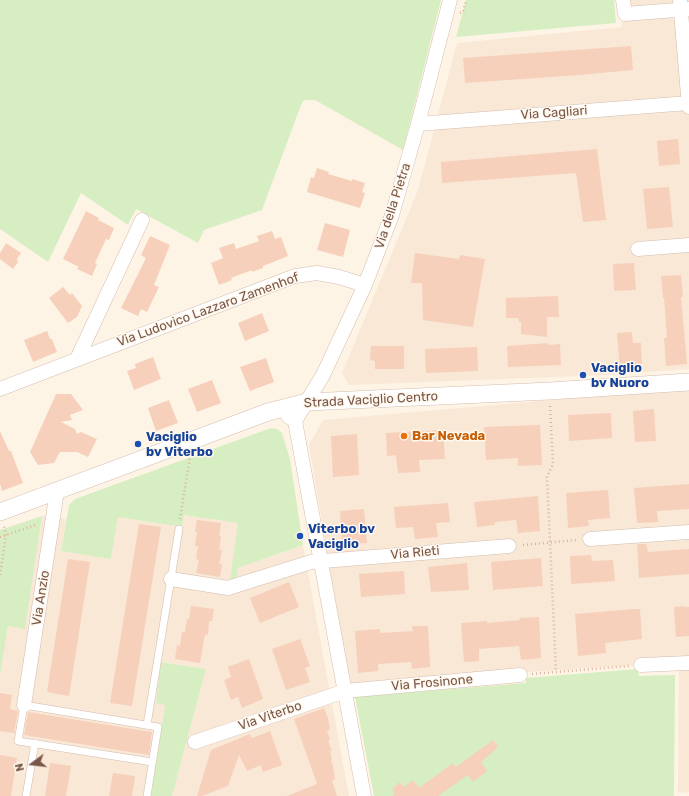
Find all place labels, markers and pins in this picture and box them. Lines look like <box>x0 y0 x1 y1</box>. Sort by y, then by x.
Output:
place label: Vaciglio bv Nuoro <box>591 360 649 391</box>
marker: Vaciglio bv Nuoro <box>578 370 588 380</box>
place label: Bar Nevada <box>412 428 485 444</box>
place label: Vaciglio bv Viterbo <box>146 429 213 460</box>
marker: Bar Nevada <box>399 431 409 441</box>
marker: Vaciglio bv Viterbo <box>133 439 143 449</box>
place label: Viterbo bv Vaciglio <box>308 521 375 552</box>
marker: Viterbo bv Vaciglio <box>295 531 305 541</box>

